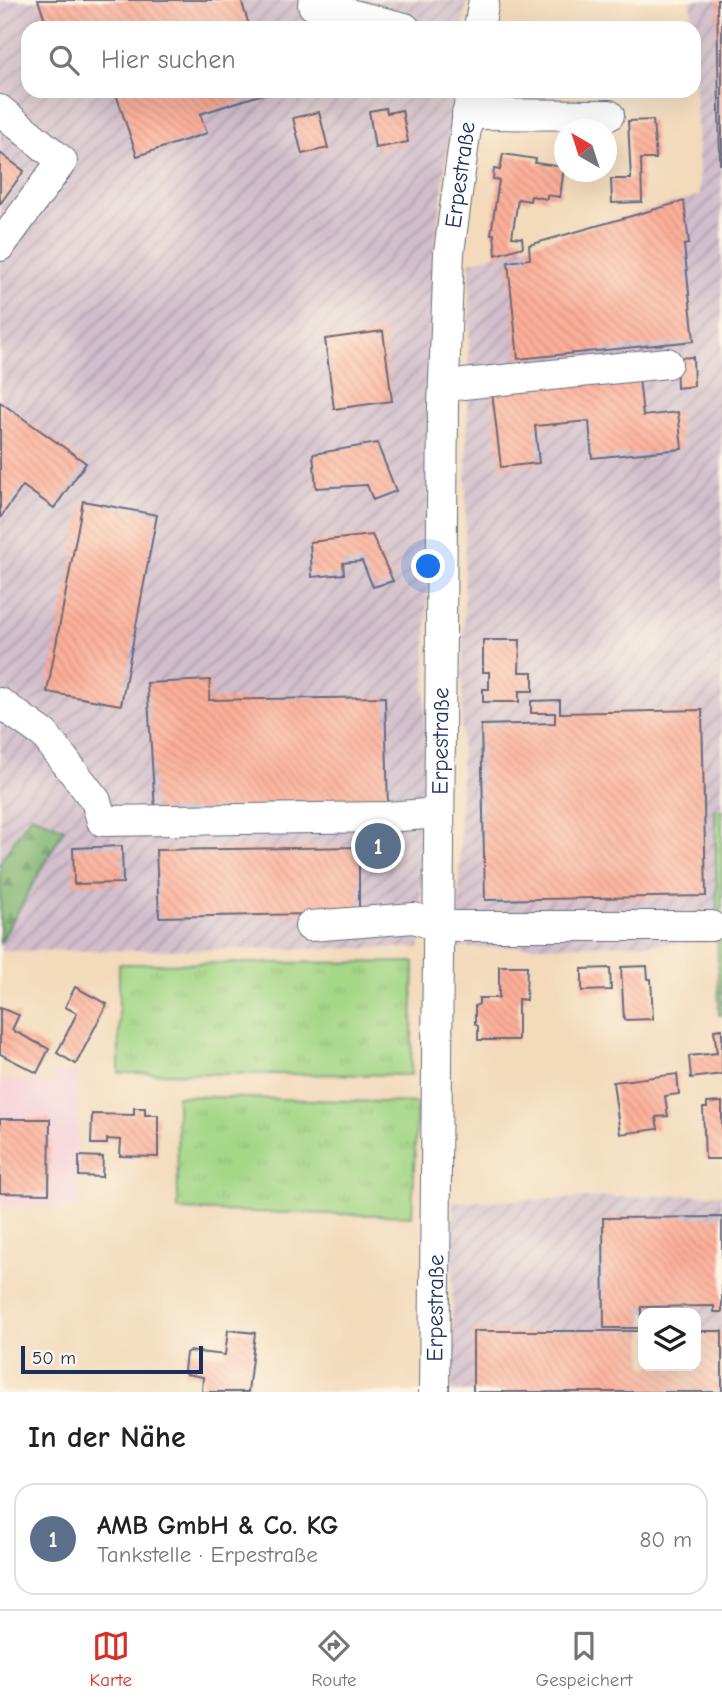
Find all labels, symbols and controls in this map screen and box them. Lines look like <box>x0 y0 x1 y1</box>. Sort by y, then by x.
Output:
search box <box>21 21 701 98</box>
icon: search <box>45 41 83 79</box>
text: Hier suchen <box>101 45 236 75</box>
north arrow <box>554 119 617 182</box>
street label: Erpestraße <box>439 120 481 230</box>
your location <box>411 549 445 583</box>
street label: Erpestraße <box>426 687 454 795</box>
pin: 1 <box>355 820 401 872</box>
street label: Erpestraße <box>421 1254 449 1362</box>
map controls <box>638 1308 701 1371</box>
button: layers <box>638 1308 701 1371</box>
scale bar <box>21 1343 203 1375</box>
text: 50 m <box>32 1347 76 1369</box>
text: In der Nähe <box>28 1420 186 1455</box>
text: AMB GmbH & Co. KG <box>97 1511 338 1541</box>
text: 1 <box>48 1526 58 1553</box>
text: 80 m <box>639 1526 692 1553</box>
text: Tankstelle · Erpestraße <box>97 1541 318 1568</box>
tab: Karte <box>90 1627 132 1691</box>
tab: Route <box>311 1627 356 1691</box>
tab: Gespeichert <box>536 1627 632 1691</box>

